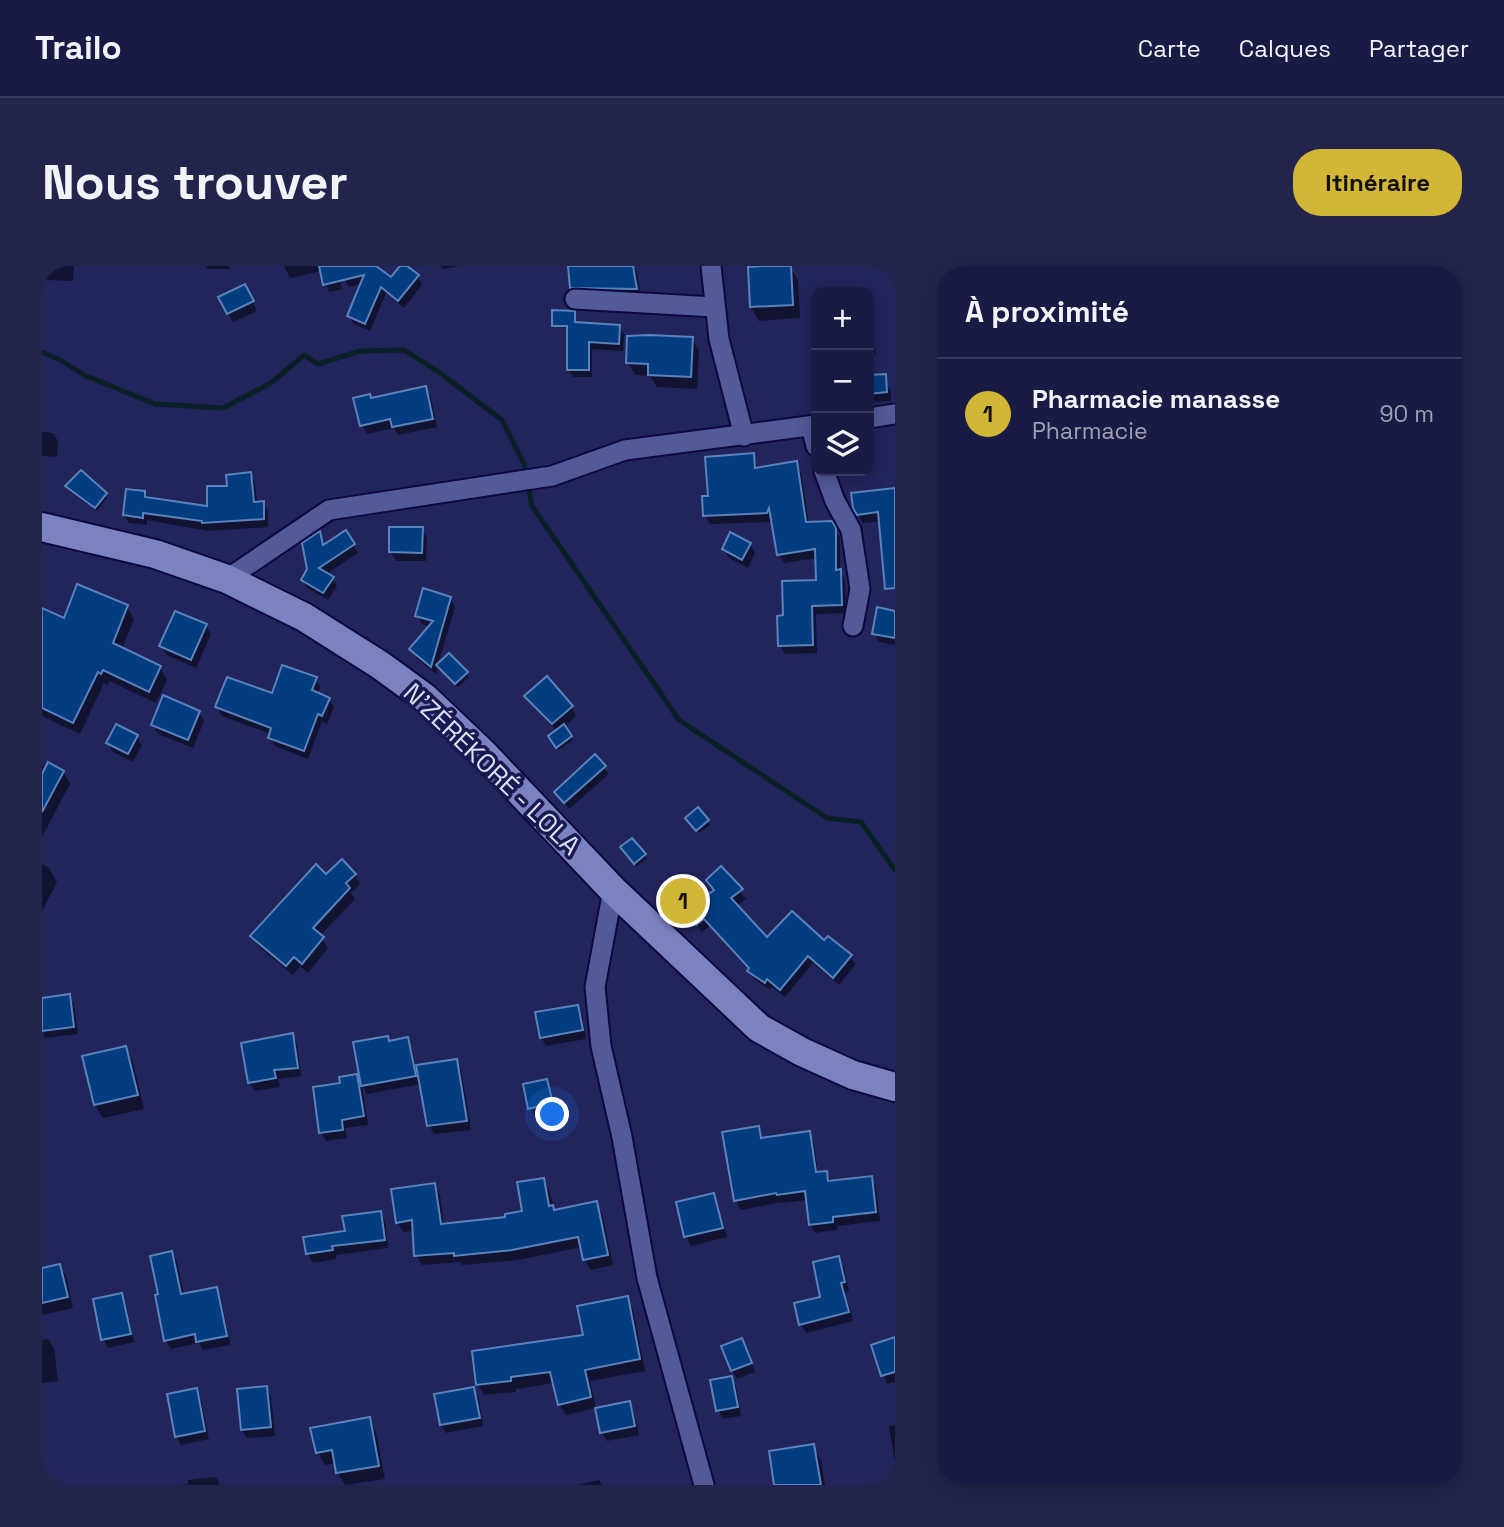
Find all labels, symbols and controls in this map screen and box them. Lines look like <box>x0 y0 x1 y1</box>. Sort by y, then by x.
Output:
text: Trailo <box>35 27 122 69</box>
text: Carte <box>1138 33 1201 64</box>
text: Calques <box>1239 33 1331 64</box>
text: Partager <box>1369 33 1469 64</box>
button: Itinéraire <box>1293 149 1462 216</box>
text: Nous trouver <box>42 151 348 213</box>
map controls <box>811 287 874 476</box>
button: + <box>811 287 874 350</box>
text: À proximité <box>965 292 1129 331</box>
button: − <box>811 350 874 413</box>
text: Pharmacie manasse <box>1032 382 1280 416</box>
text: 1 <box>983 399 993 429</box>
text: 90 m <box>1379 399 1434 429</box>
button: layers <box>811 413 874 476</box>
text: Pharmacie <box>1032 416 1148 446</box>
street label: N'ZÉRÉKORÉ - LOLA <box>396 676 588 862</box>
pin: 1 <box>660 875 706 927</box>
your location <box>535 1097 569 1131</box>

